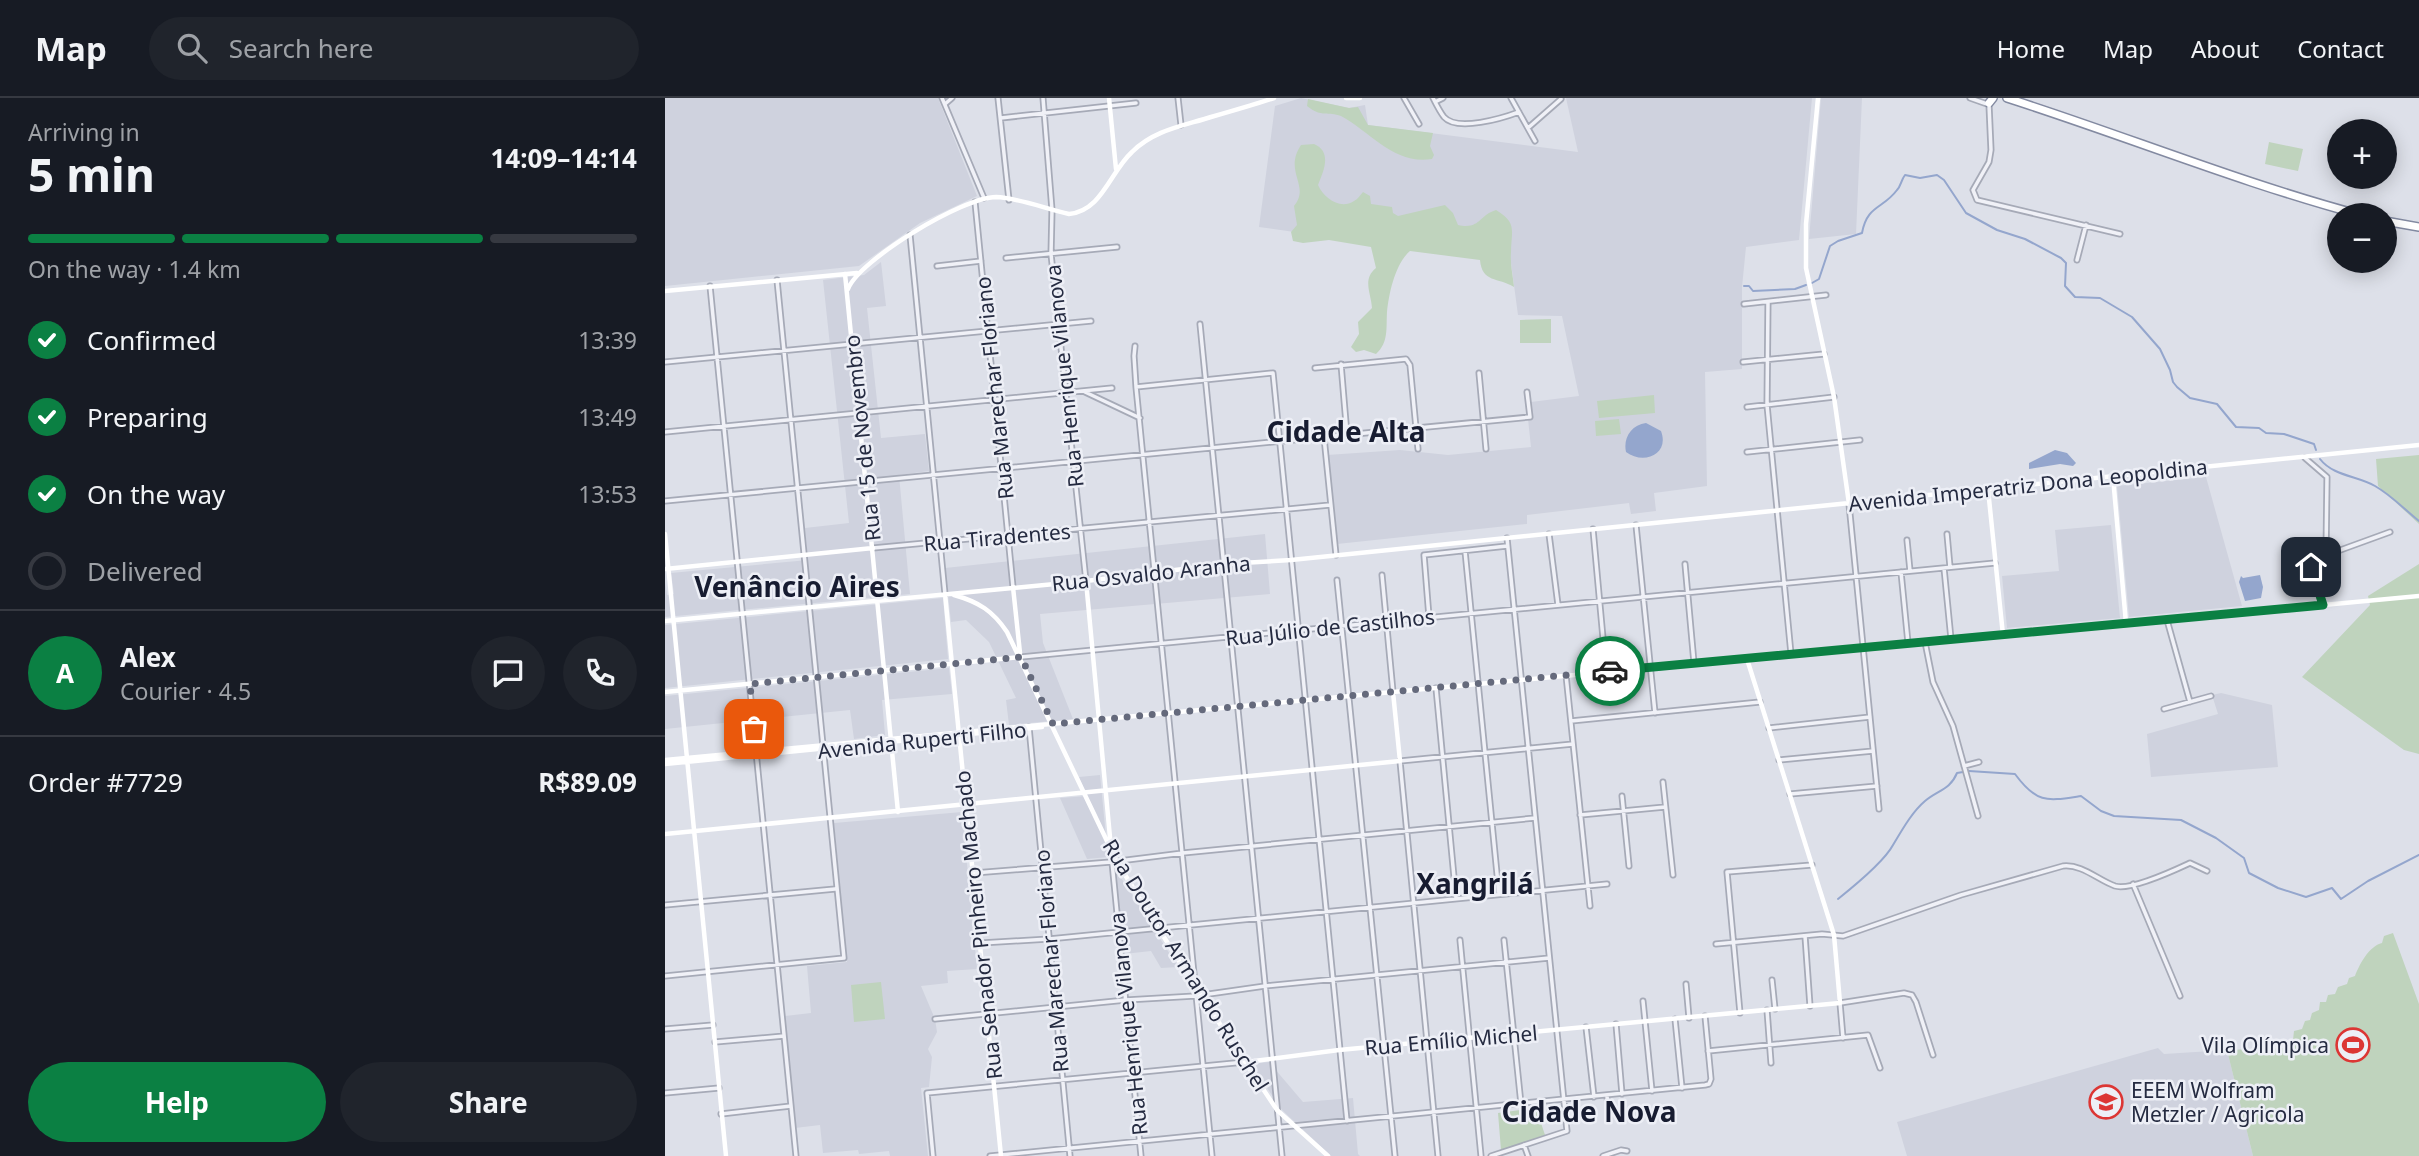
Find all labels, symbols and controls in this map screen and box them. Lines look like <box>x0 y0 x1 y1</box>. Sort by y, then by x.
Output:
search box <box>149 17 639 80</box>
text: Map <box>35 26 107 71</box>
icon: search <box>173 29 211 67</box>
text: Search here <box>229 30 373 66</box>
text: Home <box>1997 32 2065 65</box>
text: Map <box>2103 32 2153 65</box>
text: About <box>2191 32 2259 65</box>
text: Contact <box>2297 32 2384 65</box>
text: Arriving in <box>28 116 140 148</box>
map controls <box>2327 119 2397 273</box>
button: + <box>2327 119 2397 189</box>
text: 14:09–14:14 <box>490 140 637 176</box>
text: 5 min <box>28 143 155 205</box>
button: − <box>2327 203 2397 273</box>
text: On the way · 1.4 km <box>28 253 241 285</box>
street label: Rua Henrique Vilanova <box>1038 263 1090 489</box>
street label: Rua Marechar Floriano <box>968 275 1020 501</box>
icon: check <box>28 321 66 359</box>
text: Confirmed <box>87 322 217 358</box>
text: 13:39 <box>578 324 637 356</box>
street label: Rua 15 de Novembro <box>837 333 887 543</box>
icon: check <box>28 398 66 436</box>
text: Preparing <box>87 399 208 435</box>
text: 13:49 <box>578 401 637 433</box>
district label: Cidade Alta <box>1266 412 1426 450</box>
street label: Avenida Imperatriz Dona Leopoldina <box>1847 452 2209 518</box>
icon: check <box>28 475 66 513</box>
text: On the way <box>87 476 225 512</box>
text: 13:53 <box>578 478 637 510</box>
street label: Rua Tiradentes <box>922 517 1072 557</box>
pin <box>2281 537 2341 597</box>
icon: home <box>2292 548 2330 586</box>
street label: Rua Osvaldo Aranha <box>1050 549 1252 597</box>
text: Delivered <box>87 553 203 589</box>
district label: Venâncio Aires <box>694 567 900 605</box>
street label: Rua Júlio de Castilhos <box>1224 602 1436 652</box>
button: chat <box>471 636 545 710</box>
button: phone <box>563 636 637 710</box>
courier <box>1575 636 1645 706</box>
text: Alex <box>120 639 176 675</box>
icon: car <box>1591 652 1629 690</box>
text: A <box>56 655 74 691</box>
text: Courier · 4.5 <box>120 675 251 707</box>
pin <box>724 699 784 759</box>
icon: bag <box>735 710 773 748</box>
street label: Avenida Ruperti Filho <box>816 715 1028 765</box>
text: Order #7729 <box>28 764 183 800</box>
text: R$89.09 <box>538 764 637 800</box>
street label: Rua Senador Pinheiro Machado <box>948 769 1008 1081</box>
street label: Rua Doutor Armando Ruschel <box>1097 833 1275 1097</box>
street label: Rua Marechar Floriano <box>1027 848 1075 1074</box>
district label: Xangrilá <box>1416 864 1534 902</box>
street label: Rua Henrique Vilanova <box>1102 911 1154 1137</box>
street label: Rua Emílio Michel <box>1363 1018 1539 1062</box>
sports icon: Vila Olímpica <box>2334 1026 2372 1064</box>
place label: Vila Olímpica <box>2201 1031 2329 1059</box>
button: Help <box>28 1062 326 1142</box>
button: Share <box>340 1062 637 1142</box>
place label: EEEM Wolfram Metzler / Agricola <box>2131 1076 2304 1128</box>
school or university icon: EEEM Wolfram Metzler / Agricola <box>2087 1083 2125 1121</box>
district label: Cidade Nova <box>1502 1092 1676 1130</box>

